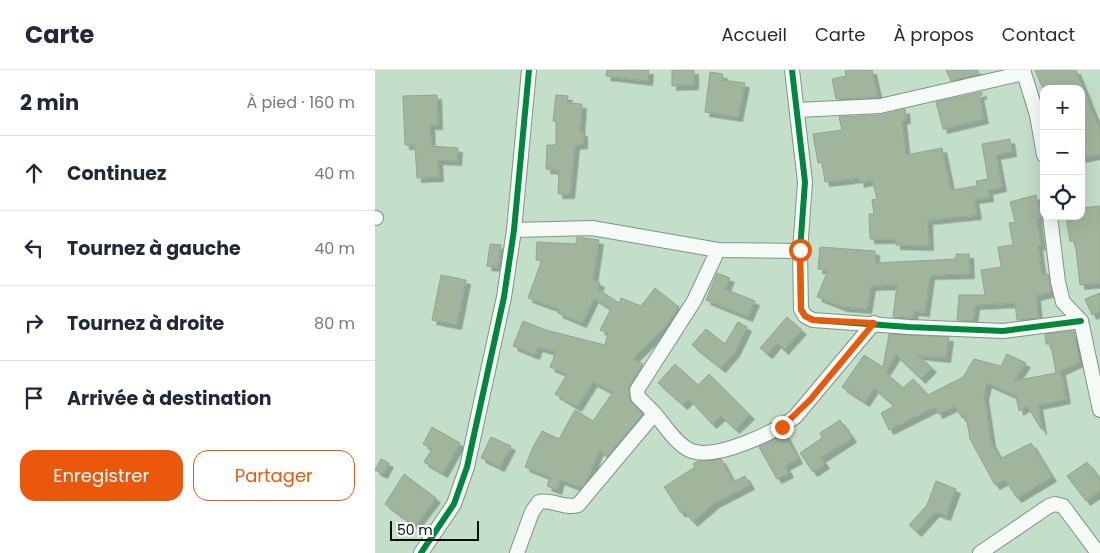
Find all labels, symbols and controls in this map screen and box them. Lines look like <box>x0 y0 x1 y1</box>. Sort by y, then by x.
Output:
text: Carte <box>25 18 94 51</box>
text: Accueil <box>721 22 787 47</box>
text: Carte <box>815 22 865 47</box>
text: À propos <box>893 22 974 47</box>
text: Contact <box>1002 22 1075 47</box>
map controls <box>1040 85 1085 220</box>
button: + <box>1040 85 1085 130</box>
text: 2 min <box>20 88 79 117</box>
text: À pied · 160 m <box>246 91 355 114</box>
button: − <box>1040 130 1085 175</box>
icon: ahead <box>20 159 48 187</box>
text: Continuez <box>67 160 166 187</box>
text: 40 m <box>314 162 355 185</box>
button: locate <box>1040 175 1085 220</box>
icon: left <box>20 234 48 262</box>
text: Tournez à gauche <box>67 235 241 262</box>
text: 40 m <box>314 237 355 260</box>
route start <box>789 239 812 262</box>
icon: right <box>20 309 48 337</box>
text: Tournez à droite <box>67 310 224 337</box>
text: 80 m <box>314 312 355 335</box>
icon: arrive <box>20 384 48 412</box>
text: Arrivée à destination <box>67 385 272 412</box>
route end <box>771 416 794 439</box>
button: Enregistrer <box>20 450 183 501</box>
button: Partager <box>193 450 355 501</box>
scale bar <box>390 518 479 541</box>
text: 50 m <box>397 520 433 540</box>

